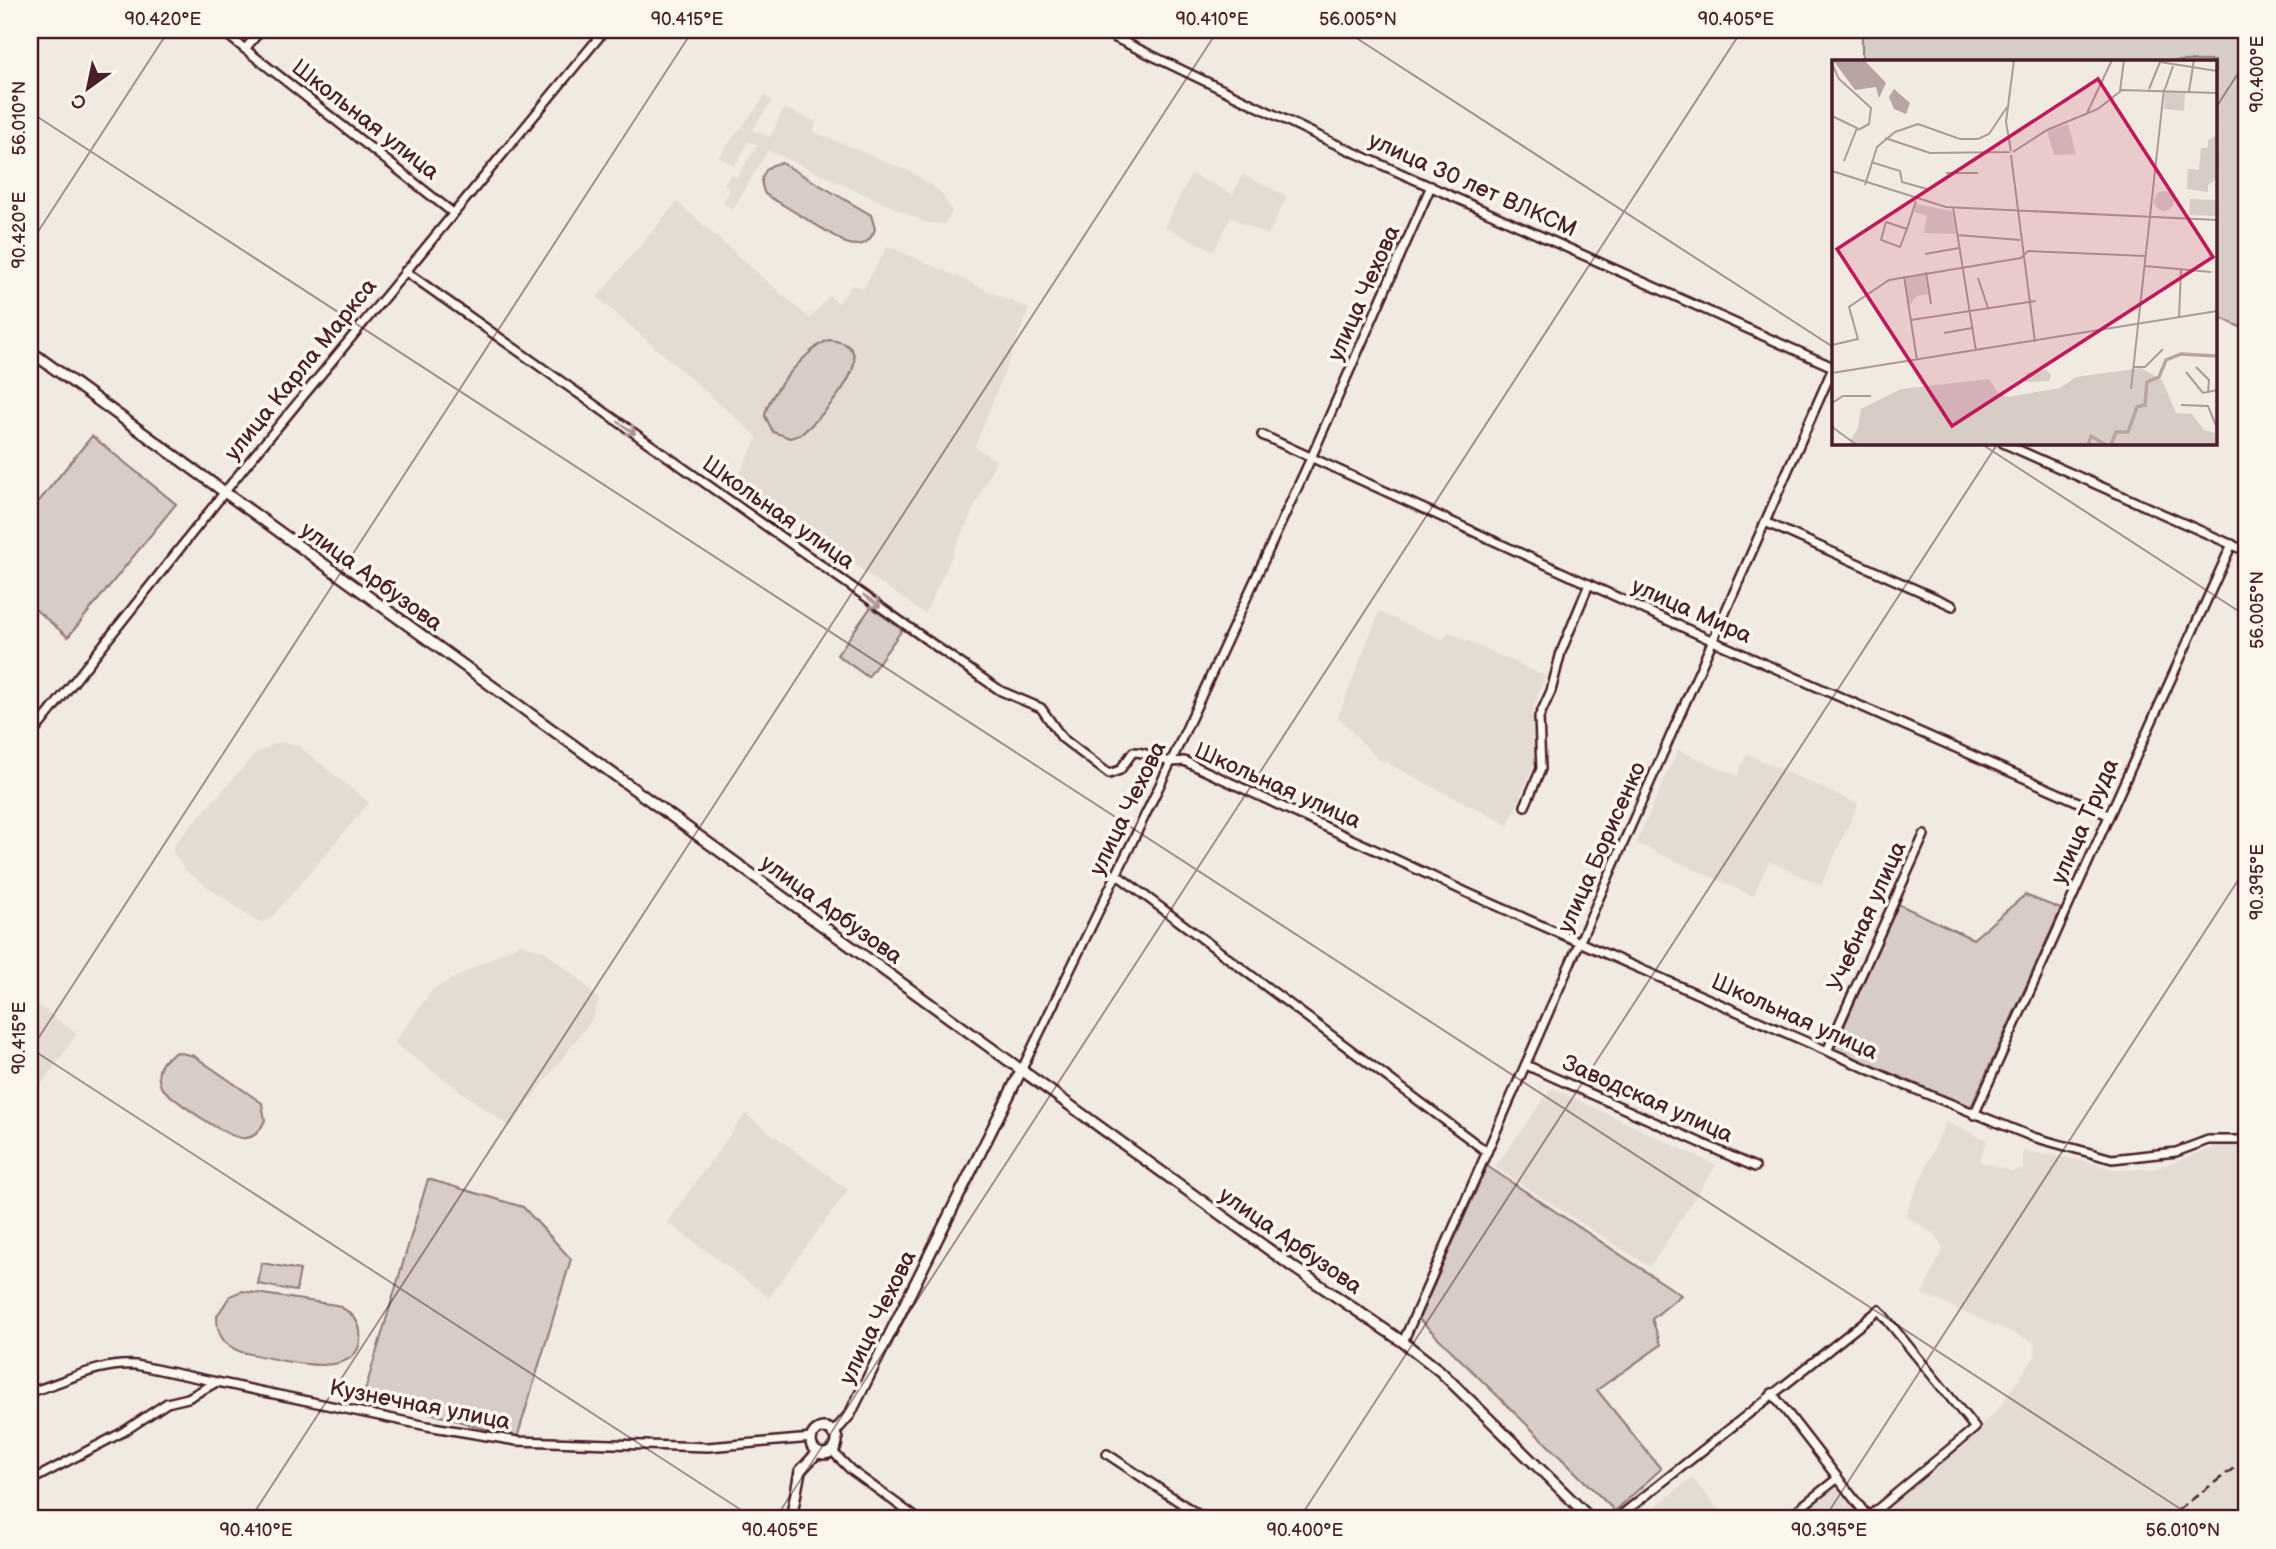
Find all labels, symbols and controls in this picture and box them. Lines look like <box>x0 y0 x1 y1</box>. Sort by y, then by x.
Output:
text: 90.420°E <box>125 9 202 30</box>
text: 90.415°E <box>651 9 723 30</box>
text: 90.410°E <box>1175 9 1249 30</box>
text: 56.005°N <box>1319 9 1397 30</box>
text: 90.405°E <box>1698 9 1774 30</box>
text: 90.400°E <box>2247 35 2268 112</box>
north arrow <box>52 52 122 122</box>
street label: Школьная улица <box>286 53 445 186</box>
inset map <box>1832 60 2216 444</box>
text: 56.010°N <box>9 81 30 155</box>
text: С <box>68 88 91 114</box>
street label: улица 30 лет ВЛКСМ <box>1364 126 1581 243</box>
text: 90.420°E <box>9 191 30 268</box>
street label: улица Чехова <box>1321 221 1407 366</box>
street label: улица Карла Маркса <box>219 273 383 466</box>
one-way arrow <box>617 420 635 435</box>
street label: Школьная улица <box>697 450 860 576</box>
street label: улица Арбузова <box>295 516 448 638</box>
text: 56.005°N <box>2247 571 2268 649</box>
street label: улица Мира <box>1627 572 1756 650</box>
one-way arrow <box>862 594 881 608</box>
street label: улица Чехова <box>1083 736 1173 880</box>
street label: Школьная улица <box>1190 737 1366 835</box>
street label: улица Труда <box>2045 754 2125 888</box>
street label: улица Борисенко <box>1552 757 1652 937</box>
street label: Учебная улица <box>1821 837 1913 996</box>
text: 90.395°E <box>2247 844 2268 920</box>
street label: улица Арбузова <box>755 849 908 971</box>
street label: Школьная улица <box>1707 968 1883 1066</box>
text: 90.415°E <box>9 1002 30 1074</box>
street label: Заводская улица <box>1558 1049 1738 1149</box>
street label: улица Арбузова <box>1213 1181 1368 1301</box>
street label: улица Чехова <box>833 1245 923 1389</box>
street label: Кузнечная улица <box>327 1374 513 1436</box>
text: 90.410°E <box>219 1520 293 1541</box>
text: 90.405°E <box>742 1520 818 1541</box>
text: 90.400°E <box>1267 1520 1344 1541</box>
text: 90.395°E <box>1791 1520 1867 1541</box>
text: 56.010°N <box>2146 1520 2220 1541</box>

